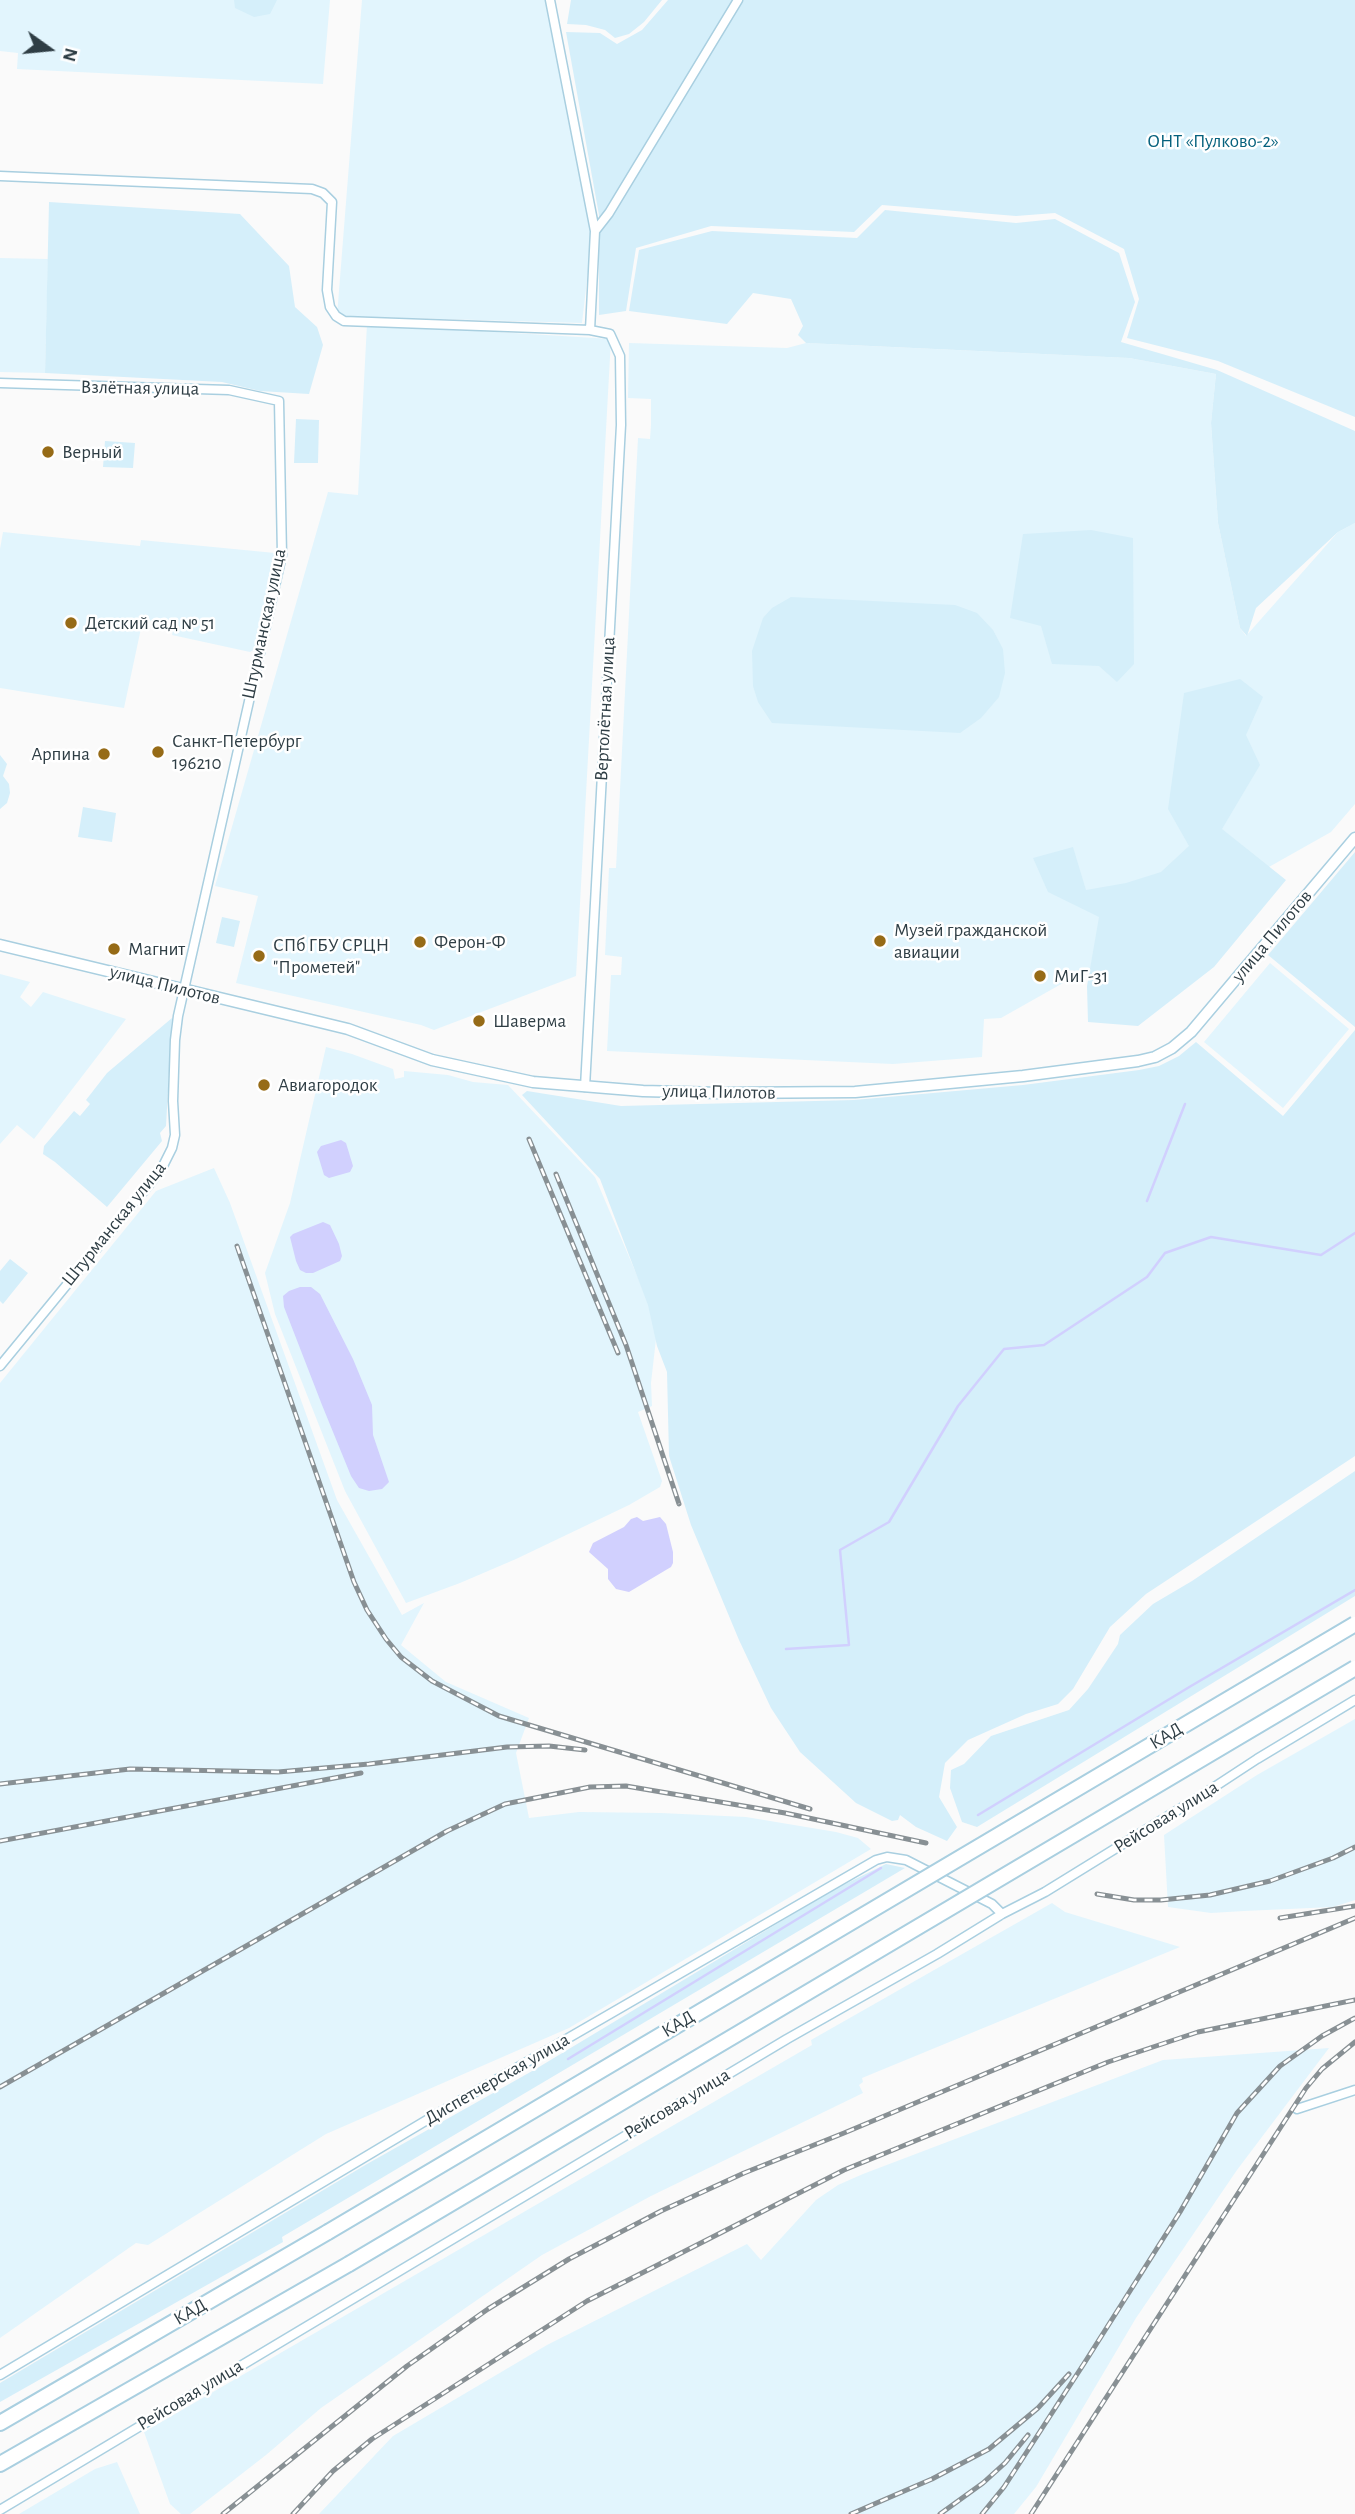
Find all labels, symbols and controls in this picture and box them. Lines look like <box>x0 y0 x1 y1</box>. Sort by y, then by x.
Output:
north arrow <box>14 14 84 84</box>
text: N <box>59 46 81 63</box>
park label: ОНТ «Пулково-2» <box>1147 130 1279 152</box>
street label: Взлётная улица <box>81 376 199 400</box>
place label: Верный <box>62 441 122 463</box>
marker: Верный <box>40 444 56 460</box>
street label: Штурманская улица <box>237 546 291 702</box>
place label: Детский сад № 51 <box>85 612 215 634</box>
marker: Детский сад № 51 <box>63 615 79 631</box>
street label: Вертолётная улица <box>590 636 620 782</box>
place label: Санкт-Петербург 196210 <box>172 730 301 774</box>
place label: Арпина <box>31 743 90 765</box>
marker: Санкт-Петербург 196210 <box>150 744 166 760</box>
marker: Арпина <box>96 746 112 762</box>
street label: улица Пилотов <box>1227 885 1317 987</box>
place label: Музей гражданской авиации <box>894 919 1047 963</box>
place label: Ферон-Ф <box>434 931 506 953</box>
marker: Музей гражданской авиации <box>872 933 888 949</box>
place label: СПб ГБУ СРЦН "Прометей" <box>273 934 389 978</box>
marker: Ферон-Ф <box>412 934 428 950</box>
place label: Магнит <box>128 938 185 960</box>
marker: Магнит <box>106 941 122 957</box>
marker: СПб ГБУ СРЦН "Прометей" <box>251 948 267 964</box>
street label: улица Пилотов <box>107 960 223 1010</box>
place label: МиГ-31 <box>1054 965 1108 987</box>
marker: МиГ-31 <box>1032 968 1048 984</box>
place label: Шаверма <box>493 1010 566 1032</box>
marker: Шаверма <box>471 1013 487 1029</box>
place label: Авиагородок <box>278 1074 378 1096</box>
marker: Авиагородок <box>256 1077 272 1093</box>
street label: улица Пилотов <box>662 1080 776 1104</box>
street label: Штурманская улица <box>57 1157 171 1291</box>
street label: КАД <box>1145 1717 1187 1755</box>
street label: Рейсовая улица <box>1109 1776 1223 1858</box>
street label: КАД <box>657 2005 699 2043</box>
street label: Диспетчерская улица <box>420 2028 574 2130</box>
street label: Рейсовая улица <box>620 2063 734 2145</box>
street label: КАД <box>169 2293 211 2331</box>
street label: Рейсовая улица <box>133 2354 247 2436</box>

